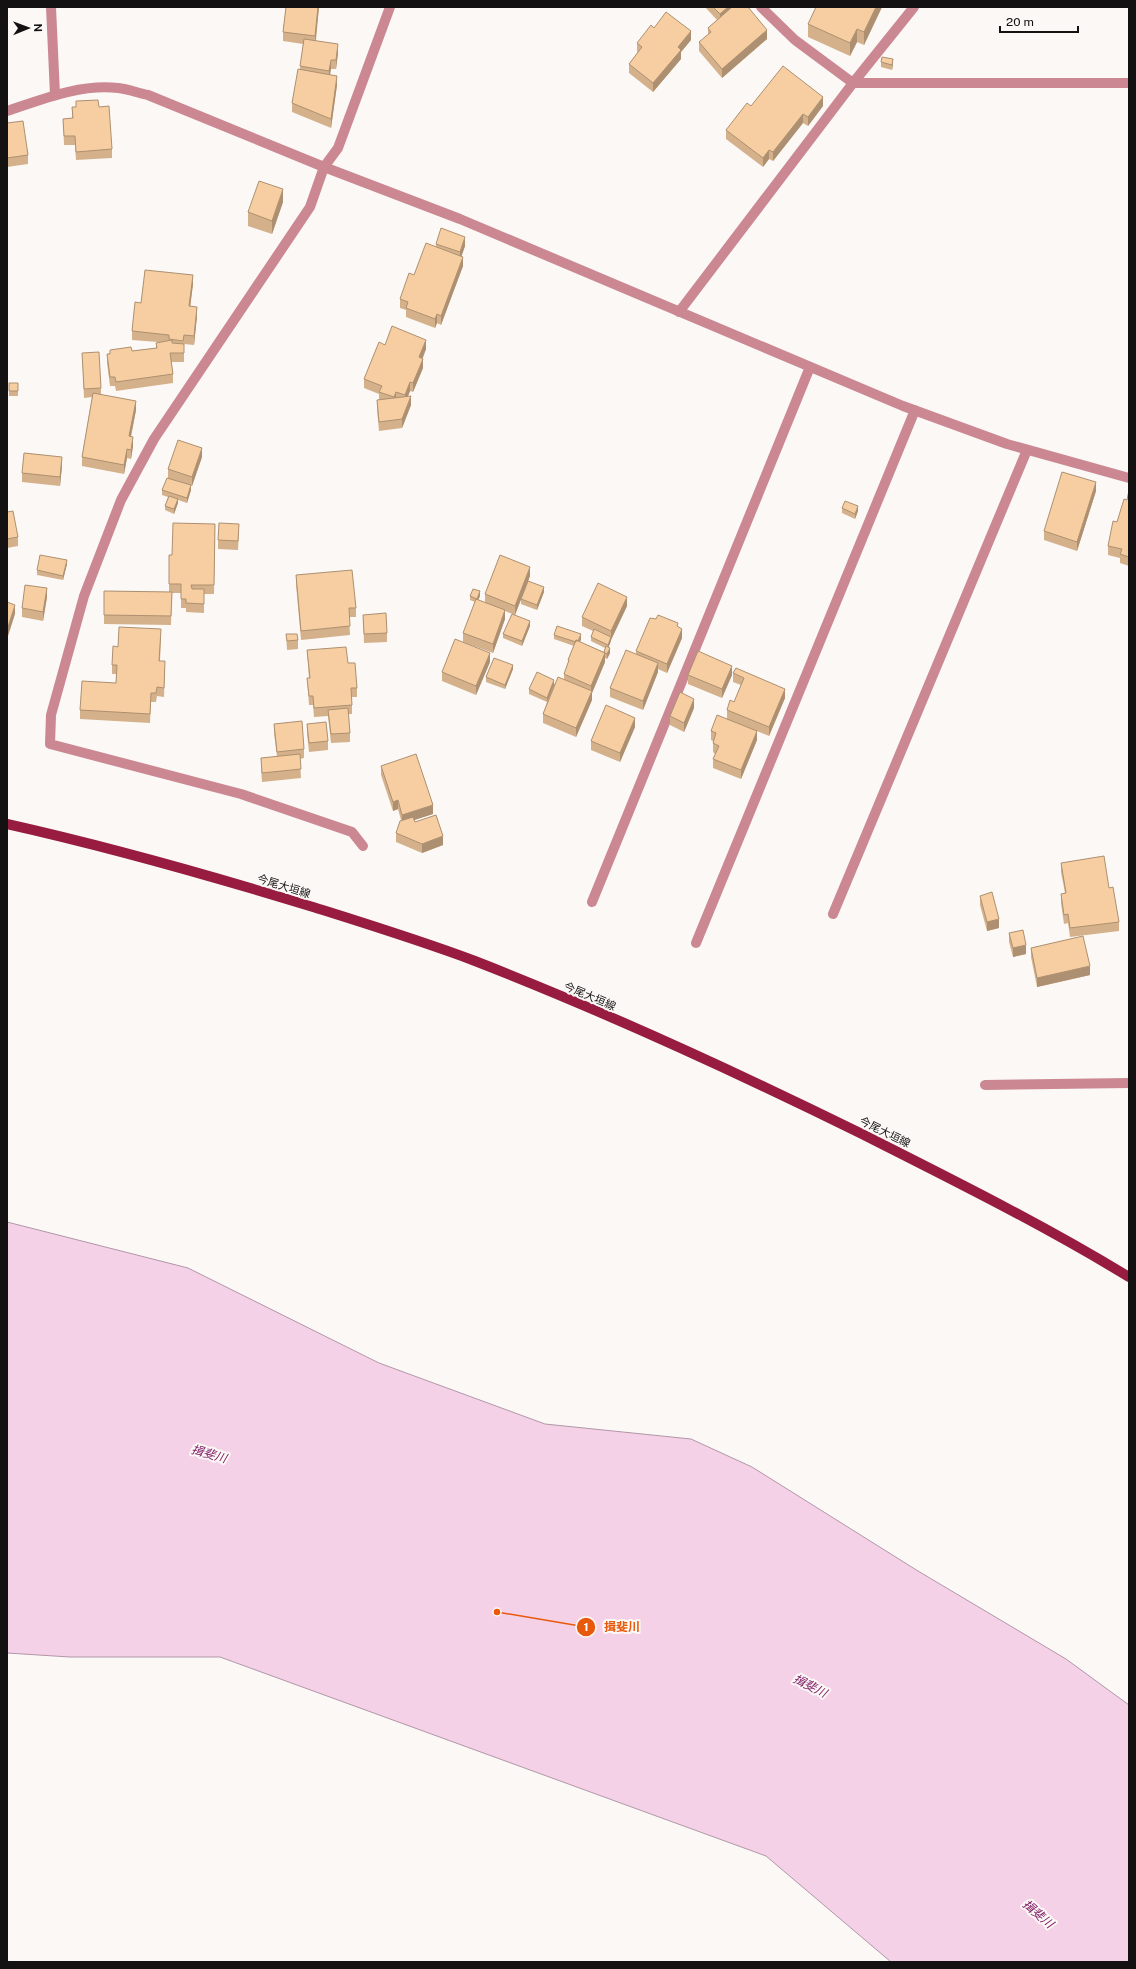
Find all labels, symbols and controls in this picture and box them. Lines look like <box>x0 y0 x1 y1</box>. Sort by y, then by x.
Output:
north arrow <box>8 8 48 48</box>
scale bar <box>1000 8 1078 34</box>
text: 20 m <box>1006 15 1034 29</box>
text: N <box>32 23 44 32</box>
street label: 今尾大垣線 <box>256 872 312 900</box>
street label: 今尾大垣線 <box>562 980 618 1012</box>
street label: 今尾大垣線 <box>858 1115 912 1149</box>
water label: 揖斐川 <box>190 1442 230 1466</box>
callout: 揖斐川 <box>576 1615 648 1639</box>
text: 1 <box>583 1620 589 1634</box>
text: 揖斐川 <box>604 1620 640 1634</box>
water label: 揖斐川 <box>791 1672 831 1701</box>
water label: 揖斐川 <box>1020 1897 1058 1932</box>

